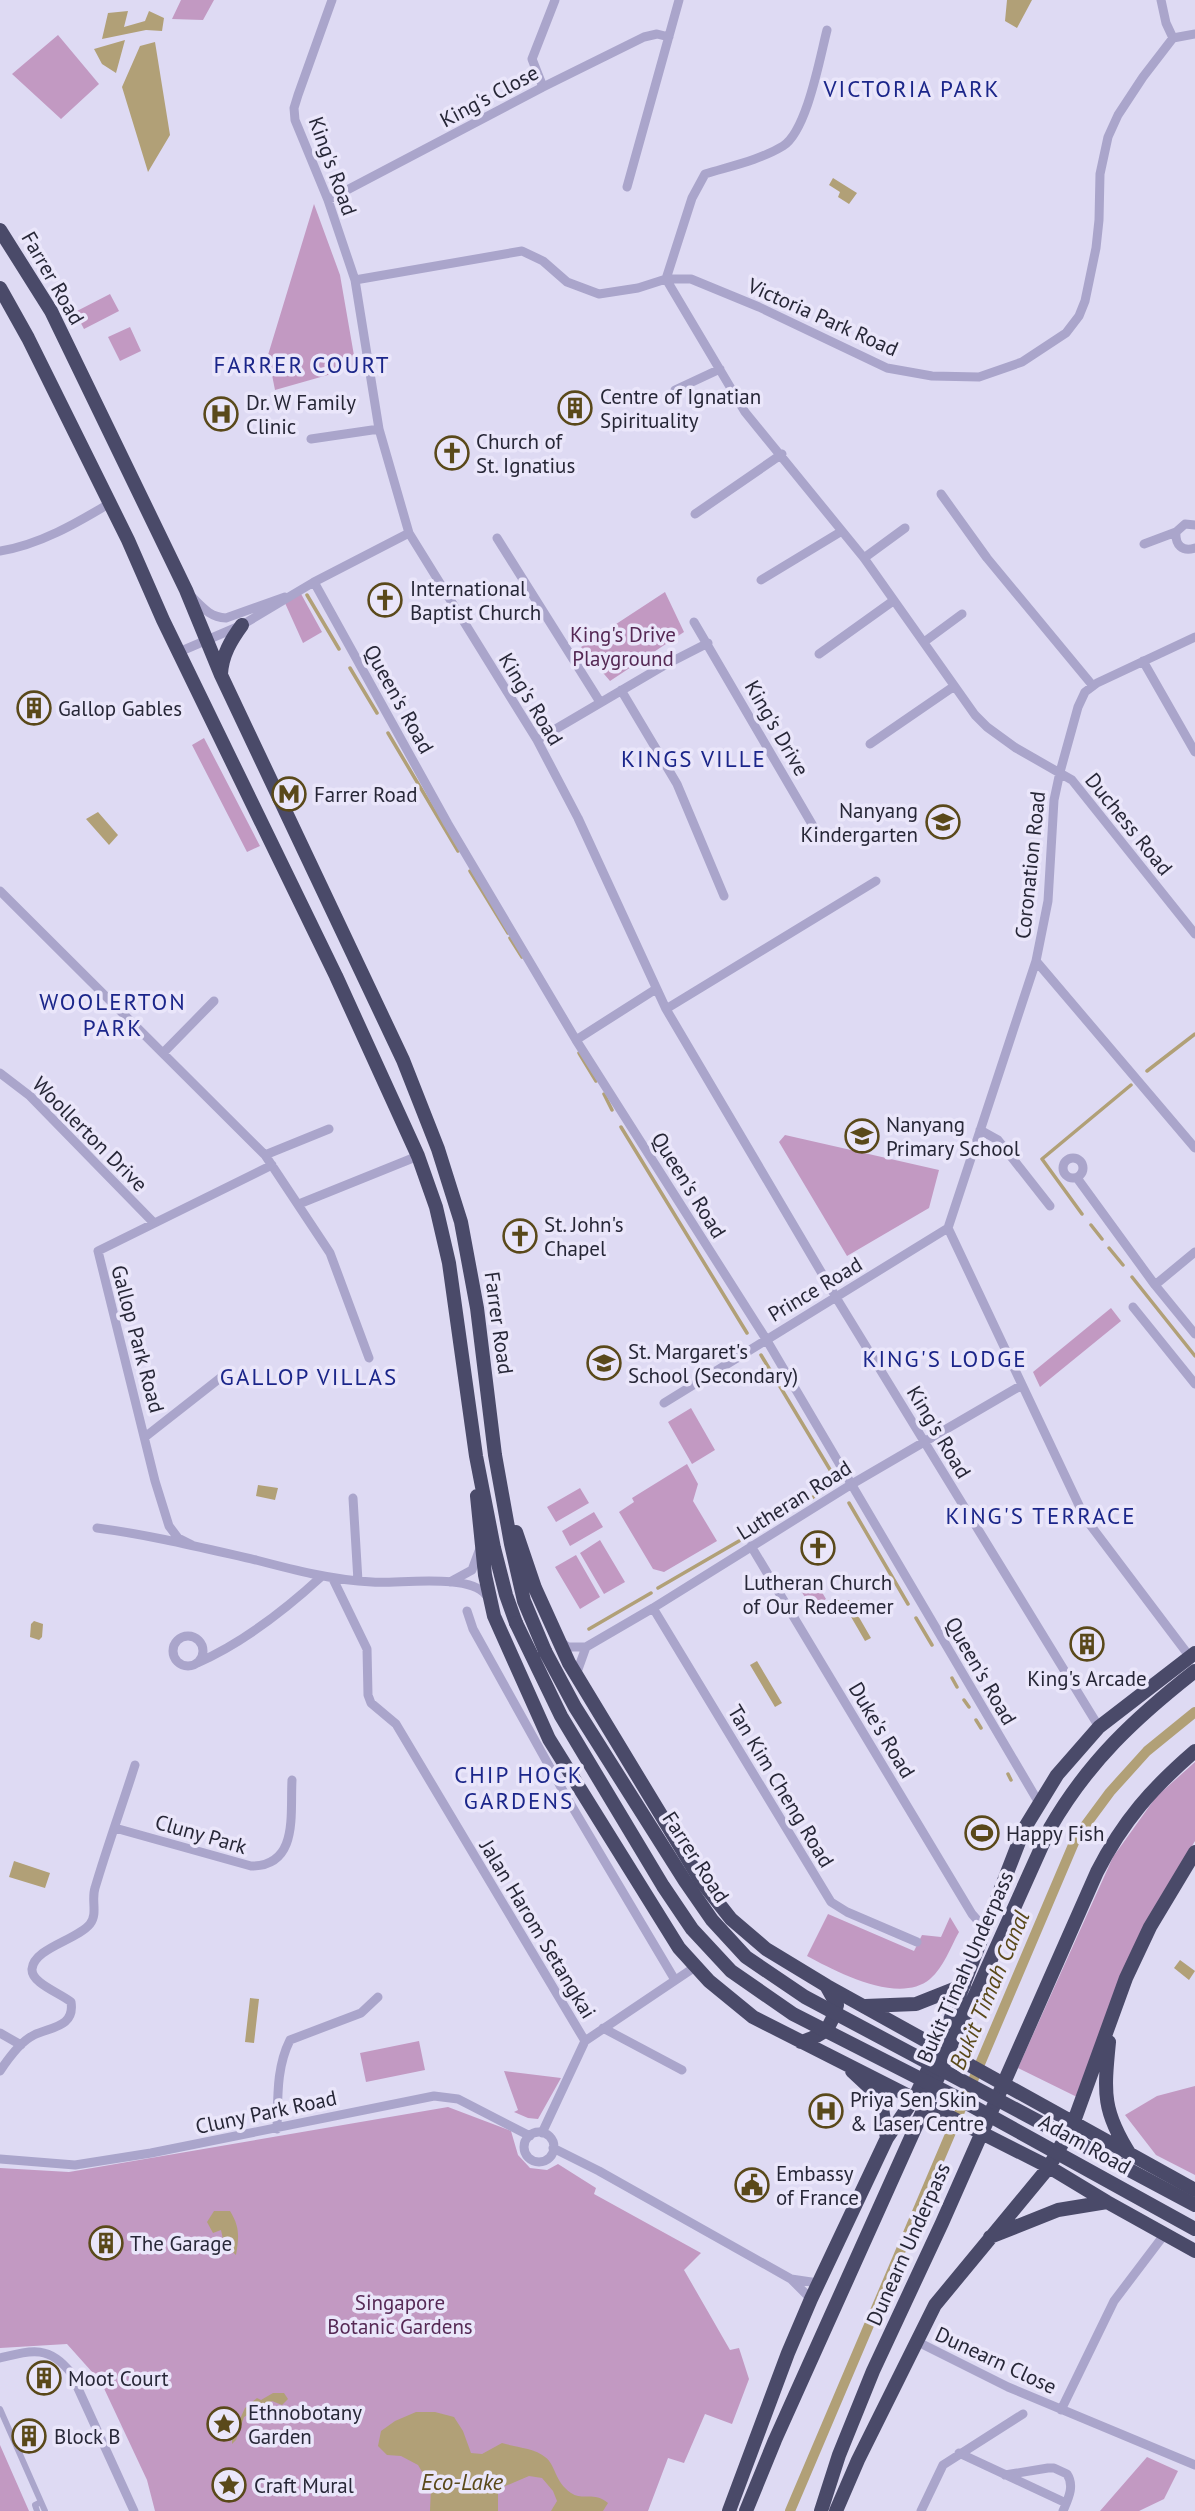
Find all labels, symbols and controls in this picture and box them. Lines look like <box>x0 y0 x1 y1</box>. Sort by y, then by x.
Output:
street label: King's Close <box>435 59 543 133</box>
district label: VICTORIA PARK <box>822 74 1001 103</box>
street label: King's Road <box>303 113 363 219</box>
street label: Farrer Road <box>15 226 91 330</box>
street label: Victoria Park Road <box>743 271 902 362</box>
district label: FARRER COURT <box>213 350 391 379</box>
place label: Centre of Ignatian Spirituality <box>600 383 761 434</box>
place label: Dr. W Family Clinic <box>246 389 356 440</box>
building icon: Centre of Ignatian Spirituality <box>556 389 594 427</box>
hospital icon: Dr. W Family Clinic <box>202 395 240 433</box>
place label: Church of St. Ignatius <box>476 428 575 479</box>
church icon: Church of St. Ignatius <box>433 434 471 472</box>
place label: International Baptist Church <box>410 575 541 626</box>
church icon: International Baptist Church <box>366 581 404 619</box>
park label: King's Drive Playground <box>570 621 676 672</box>
street label: Queen's Road <box>358 640 440 758</box>
street label: King's Road <box>493 648 569 750</box>
street label: King's Drive <box>739 675 815 781</box>
building icon: Gallop Gables <box>15 689 53 727</box>
place label: Gallop Gables <box>58 695 182 722</box>
district label: KINGS VILLE <box>621 744 767 773</box>
street label: Duchess Road <box>1079 767 1179 881</box>
metro station icon: Farrer Road <box>270 775 308 813</box>
place label: Farrer Road <box>314 781 417 808</box>
street label: Coronation Road <box>1009 790 1051 940</box>
place label: Nanyang Kindergarten <box>800 797 918 848</box>
school or university icon: Nanyang Kindergarten <box>924 803 962 841</box>
district label: WOOLERTON PARK <box>39 987 187 1042</box>
street label: Woollerton Drive <box>27 1071 153 1197</box>
place label: Nanyang Primary School <box>886 1111 1020 1162</box>
school or university icon: Nanyang Primary School <box>843 1117 881 1155</box>
street label: Queen's Road <box>646 1127 732 1243</box>
place label: St. John's Chapel <box>544 1211 624 1262</box>
church icon: St. John's Chapel <box>501 1217 539 1255</box>
street label: Prince Road <box>763 1250 867 1328</box>
street label: Gallop Park Road <box>105 1262 171 1416</box>
street label: Farrer Road <box>478 1270 520 1376</box>
place label: St. Margaret's School (Secondary) <box>628 1338 798 1389</box>
school or university icon: St. Margaret's School (Secondary) <box>585 1344 623 1382</box>
district label: KING'S LODGE <box>862 1344 1028 1373</box>
district label: GALLOP VILLAS <box>220 1362 398 1391</box>
street label: King's Road <box>901 1381 977 1483</box>
street label: Lutheran Road <box>732 1454 856 1546</box>
district label: KING'S TERRACE <box>945 1501 1137 1530</box>
church icon: Lutheran Church of Our Redeemer <box>799 1529 837 1567</box>
place label: Lutheran Church of Our Redeemer <box>742 1569 894 1620</box>
street label: Queen's Road <box>939 1612 1023 1730</box>
building icon: King's Arcade <box>1068 1625 1106 1663</box>
place label: King's Arcade <box>1027 1665 1147 1692</box>
street label: Duke's Road <box>843 1677 921 1783</box>
street label: Tan Kim Cheng Road <box>722 1700 840 1872</box>
district label: CHIP HOCK GARDENS <box>454 1760 584 1815</box>
street label: Farrer Road <box>657 1806 735 1908</box>
street label: Cluny Park <box>152 1808 250 1860</box>
sports icon: Happy Fish <box>963 1814 1001 1852</box>
place label: Happy Fish <box>1006 1820 1104 1847</box>
street label: Jalan Harom Setangkai <box>473 1834 602 2023</box>
street label: Bukit Timah Underpass <box>911 1867 1019 2067</box>
water label: Bukit Timah Canal <box>942 1906 1036 2074</box>
street label: Cluny Park Road <box>193 2084 339 2140</box>
place label: Priya Sen Skin & Laser Centre <box>850 2086 984 2137</box>
hospital icon: Priya Sen Skin & Laser Centre <box>807 2092 845 2130</box>
street label: Adam Road <box>1034 2108 1136 2180</box>
street label: Dunearn Underpass <box>860 2158 956 2330</box>
place label: Embassy of France <box>776 2160 859 2211</box>
public building icon: Embassy of France <box>733 2166 771 2204</box>
building icon: The Garage <box>87 2224 125 2262</box>
place label: The Garage <box>130 2230 232 2257</box>
park label: Singapore Botanic Gardens <box>327 2289 473 2340</box>
street label: Dunearn Close <box>931 2320 1061 2400</box>
building icon: Moot Court <box>25 2359 63 2397</box>
place label: Moot Court <box>68 2365 169 2392</box>
place label: Ethnobotany Garden <box>248 2399 362 2450</box>
place icon: Ethnobotany Garden <box>205 2405 243 2443</box>
building icon: Block B <box>10 2417 48 2455</box>
place label: Block B <box>54 2423 120 2450</box>
place icon: Craft Mural <box>210 2466 248 2504</box>
water label: Eco-Lake <box>421 2467 503 2496</box>
place label: Craft Mural <box>254 2472 354 2499</box>

